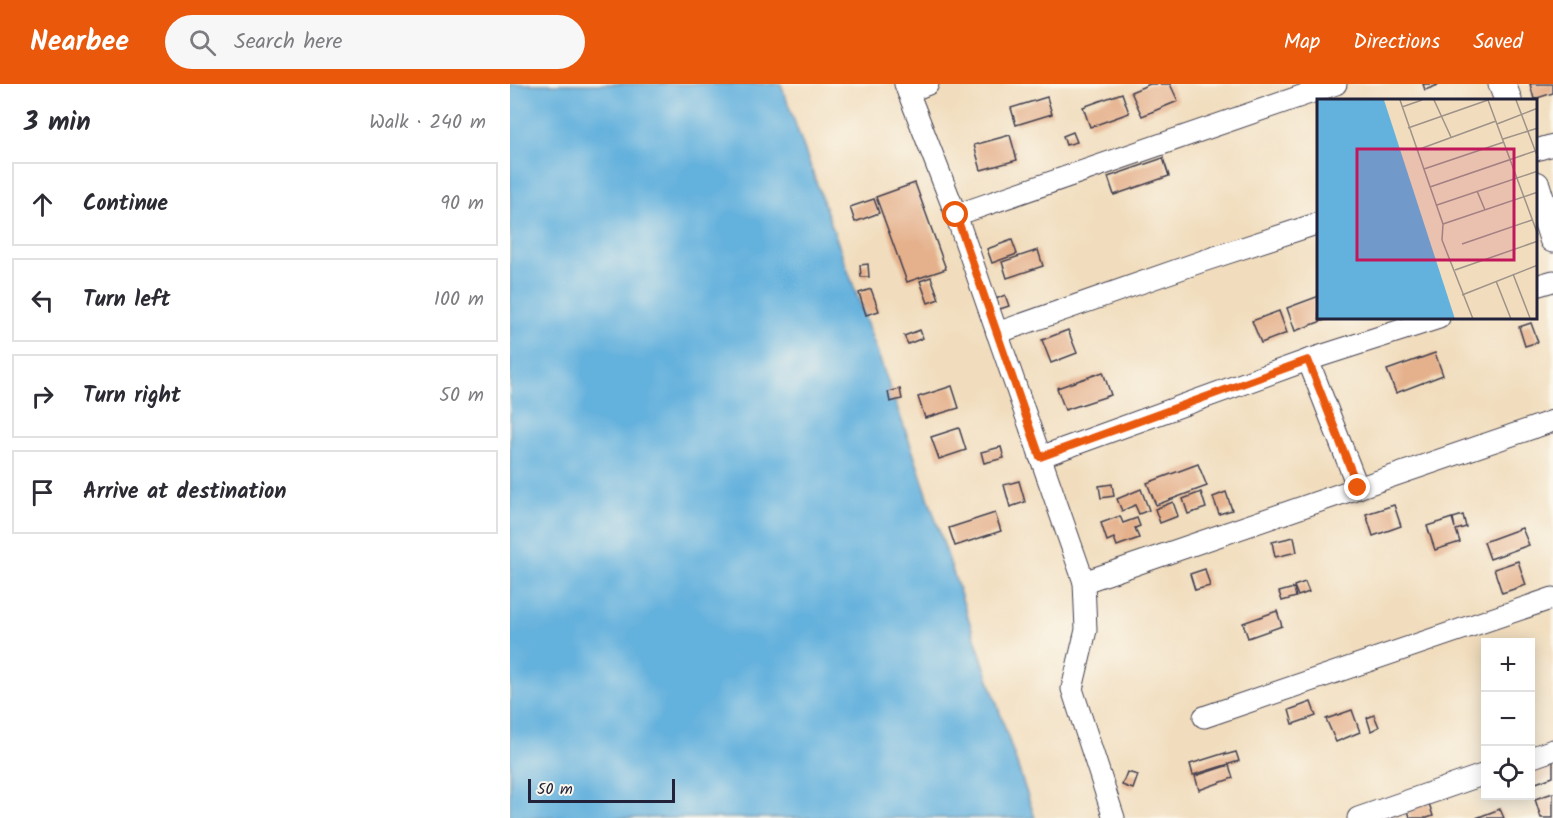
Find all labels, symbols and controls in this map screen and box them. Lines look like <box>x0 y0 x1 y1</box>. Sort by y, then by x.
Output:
search box <box>165 15 585 69</box>
text: Nearbee <box>30 20 129 65</box>
text: Search here <box>234 25 342 60</box>
icon: search <box>186 26 219 59</box>
text: Map <box>1284 26 1320 59</box>
text: Directions <box>1353 26 1440 59</box>
text: Saved <box>1473 26 1523 59</box>
inset map <box>1317 99 1538 320</box>
text: 3 min <box>24 102 91 144</box>
text: Walk · 240 m <box>369 107 486 139</box>
text: Continue <box>83 187 168 222</box>
icon: ahead <box>26 188 59 221</box>
text: 90 m <box>440 188 484 220</box>
route start <box>942 201 968 227</box>
text: Turn left <box>83 283 170 318</box>
icon: left <box>26 284 59 317</box>
text: 100 m <box>434 284 484 316</box>
text: Turn right <box>83 379 181 414</box>
icon: right <box>26 380 59 413</box>
text: 50 m <box>439 380 484 412</box>
route end <box>1344 474 1370 500</box>
text: Arrive at destination <box>83 475 286 510</box>
icon: arrive <box>26 476 59 509</box>
map controls <box>1481 638 1535 800</box>
button: + <box>1481 638 1535 692</box>
button: − <box>1481 692 1535 746</box>
button: locate <box>1481 746 1535 800</box>
scale bar <box>528 776 675 804</box>
text: 50 m <box>537 777 573 802</box>

